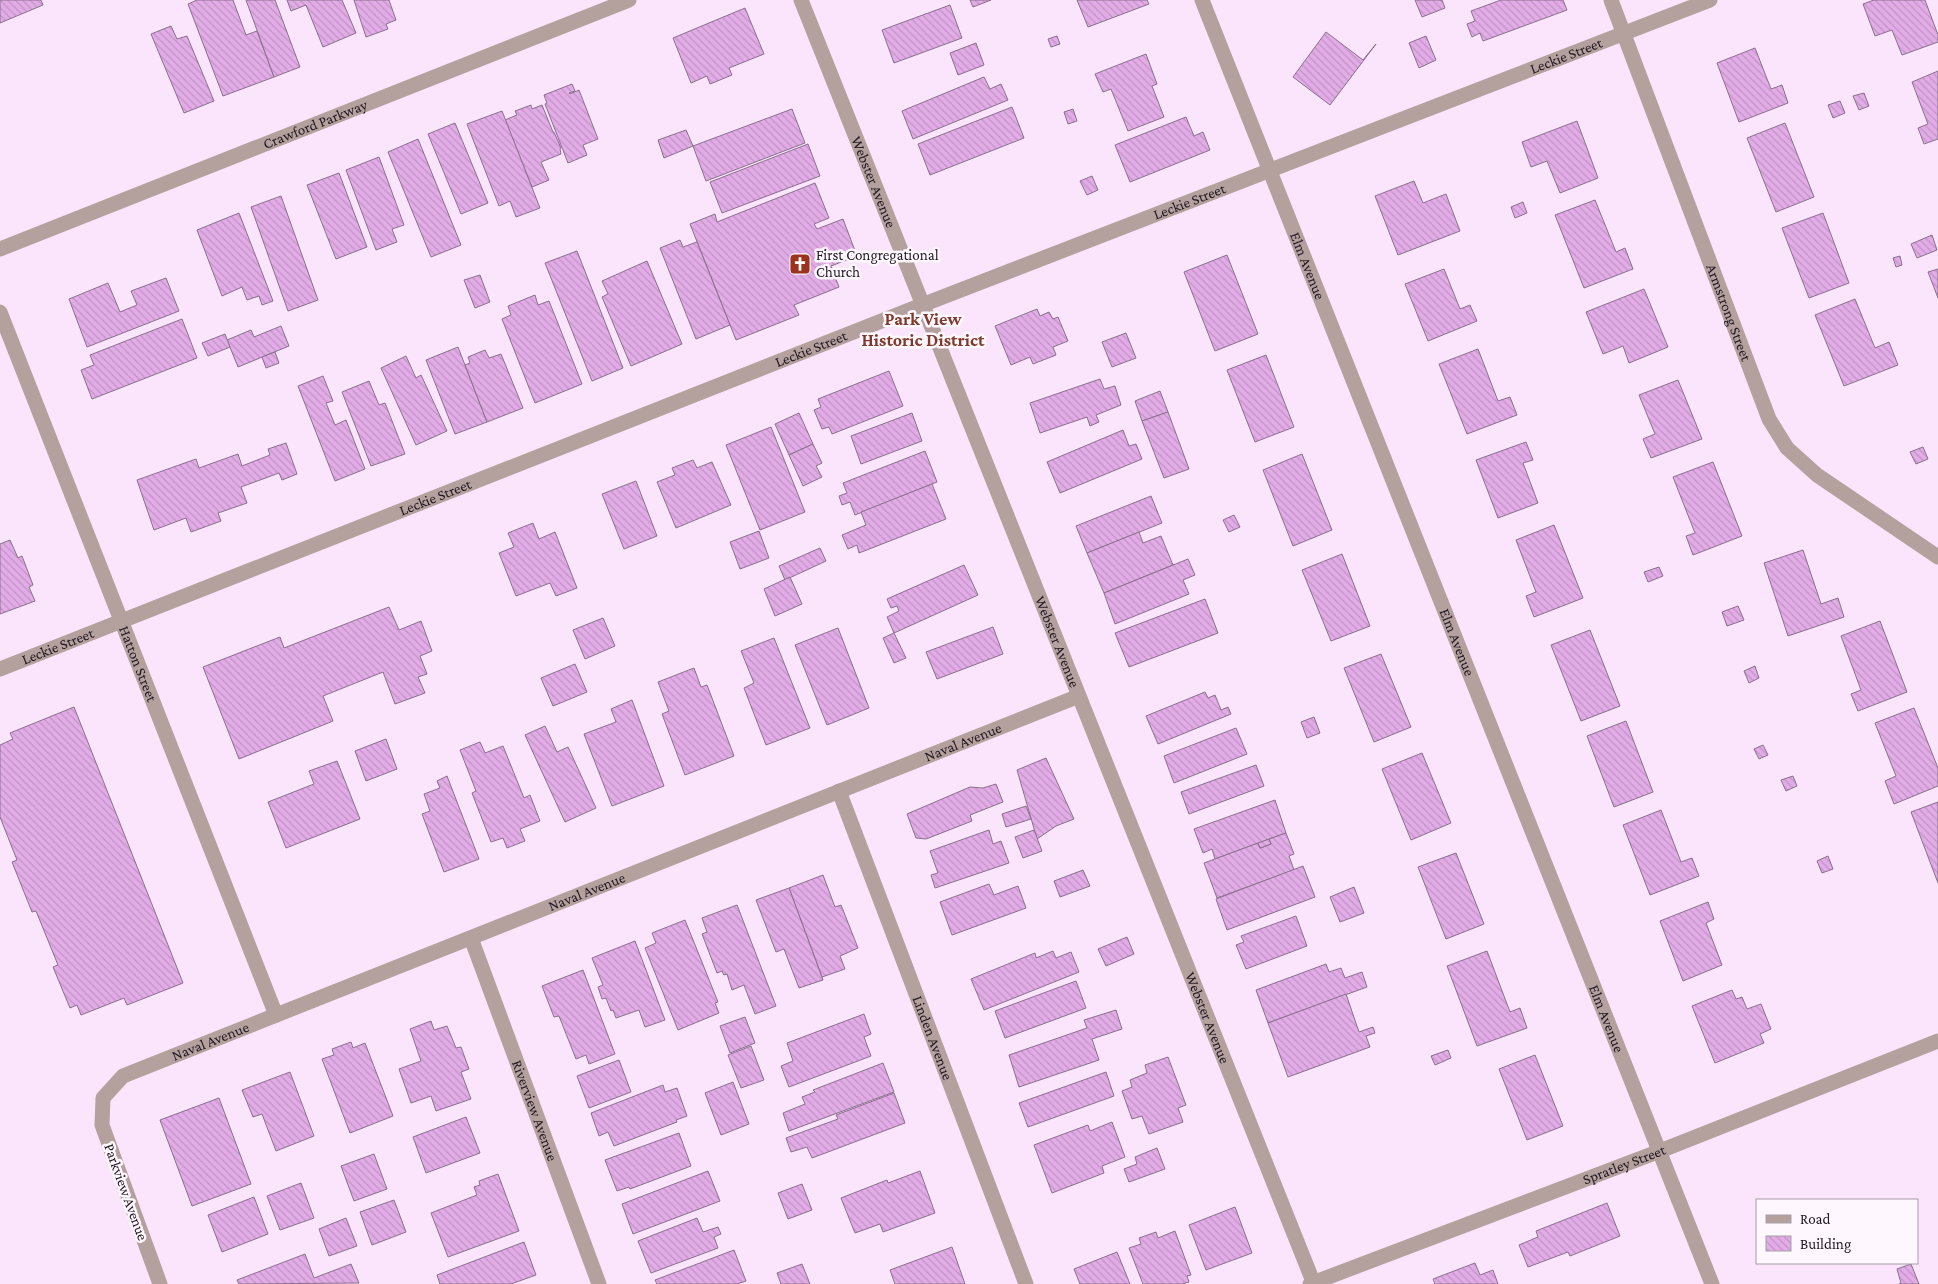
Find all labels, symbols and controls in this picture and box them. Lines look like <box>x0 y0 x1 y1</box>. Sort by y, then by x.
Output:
street label: Leckie Street <box>1528 34 1605 77</box>
street label: Crawford Parkway <box>261 96 370 152</box>
street label: Webster Avenue <box>848 134 899 230</box>
street label: Leckie Street <box>1151 180 1229 223</box>
street label: Elm Avenue <box>1287 230 1328 302</box>
place label: First Congregational Church <box>816 247 939 280</box>
church icon: First Congregational Church <box>788 252 812 276</box>
street label: Armstrong Street <box>1703 262 1755 364</box>
district label: Park View Historic District <box>862 309 985 350</box>
street label: Leckie Street <box>773 327 850 370</box>
street label: Leckie Street <box>397 475 475 519</box>
street label: Webster Avenue <box>1032 594 1083 690</box>
street label: Elm Avenue <box>1437 606 1478 679</box>
street label: Leckie Street <box>19 624 97 668</box>
street label: Hatton Street <box>116 624 161 705</box>
street label: Naval Avenue <box>922 719 1004 765</box>
street label: Naval Avenue <box>546 869 628 914</box>
street label: Webster Avenue <box>1182 970 1233 1066</box>
street label: Elm Avenue <box>1586 983 1627 1055</box>
street label: Linden Avenue <box>909 993 956 1083</box>
street label: Naval Avenue <box>170 1019 252 1064</box>
street label: Riverview Avenue <box>509 1058 561 1164</box>
street label: Parkview Avenue <box>101 1141 151 1243</box>
street label: Spratley Street <box>1580 1141 1669 1188</box>
legend <box>1756 1199 1918 1264</box>
text: Road <box>1800 1211 1831 1227</box>
text: Building <box>1800 1236 1851 1253</box>

